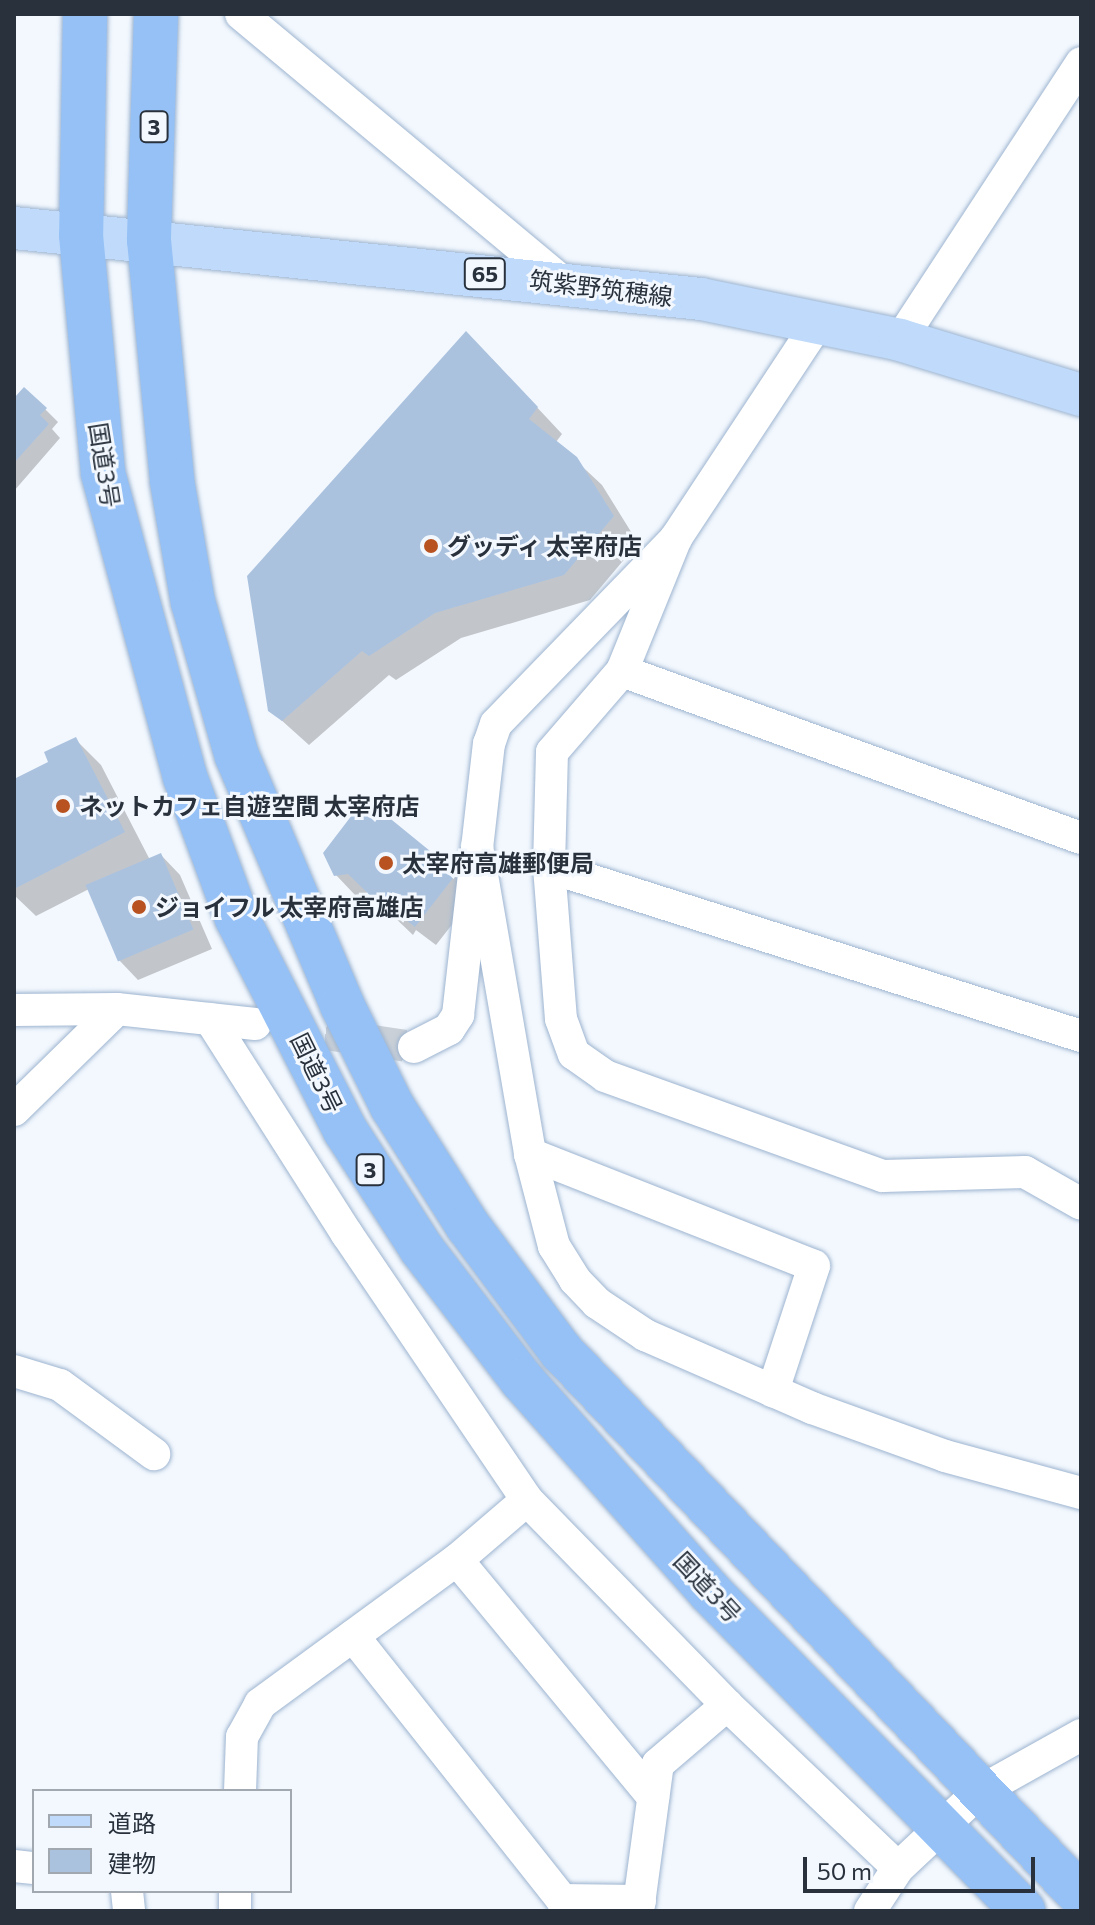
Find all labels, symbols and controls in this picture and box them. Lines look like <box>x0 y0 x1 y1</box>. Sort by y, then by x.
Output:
road number: 3 <box>138 109 170 145</box>
road number: 65 <box>463 256 507 292</box>
street label: 筑紫野筑穂線 <box>528 265 674 311</box>
street label: 国道3号 <box>84 420 126 510</box>
place label: グッディ 太宰府店 <box>447 532 644 560</box>
marker: グッディ 太宰府店 <box>422 537 440 555</box>
place label: ネットカフェ自遊空間 太宰府店 <box>79 792 420 820</box>
marker: ネットカフェ自遊空間 太宰府店 <box>54 797 72 815</box>
place label: 太宰府高雄郵便局 <box>402 849 594 877</box>
marker: 太宰府高雄郵便局 <box>377 854 395 872</box>
place label: ジョイフル 太宰府高雄店 <box>155 893 424 921</box>
marker: ジョイフル 太宰府高雄店 <box>130 898 148 916</box>
street label: 国道3号 <box>285 1028 349 1118</box>
road number: 3 <box>354 1152 386 1188</box>
street label: 国道3号 <box>668 1546 748 1628</box>
legend <box>32 1789 292 1893</box>
text: 道路 <box>108 1808 156 1837</box>
scale bar <box>807 1841 1039 1891</box>
text: 建物 <box>108 1848 156 1877</box>
text: 50 m <box>817 1856 872 1885</box>

